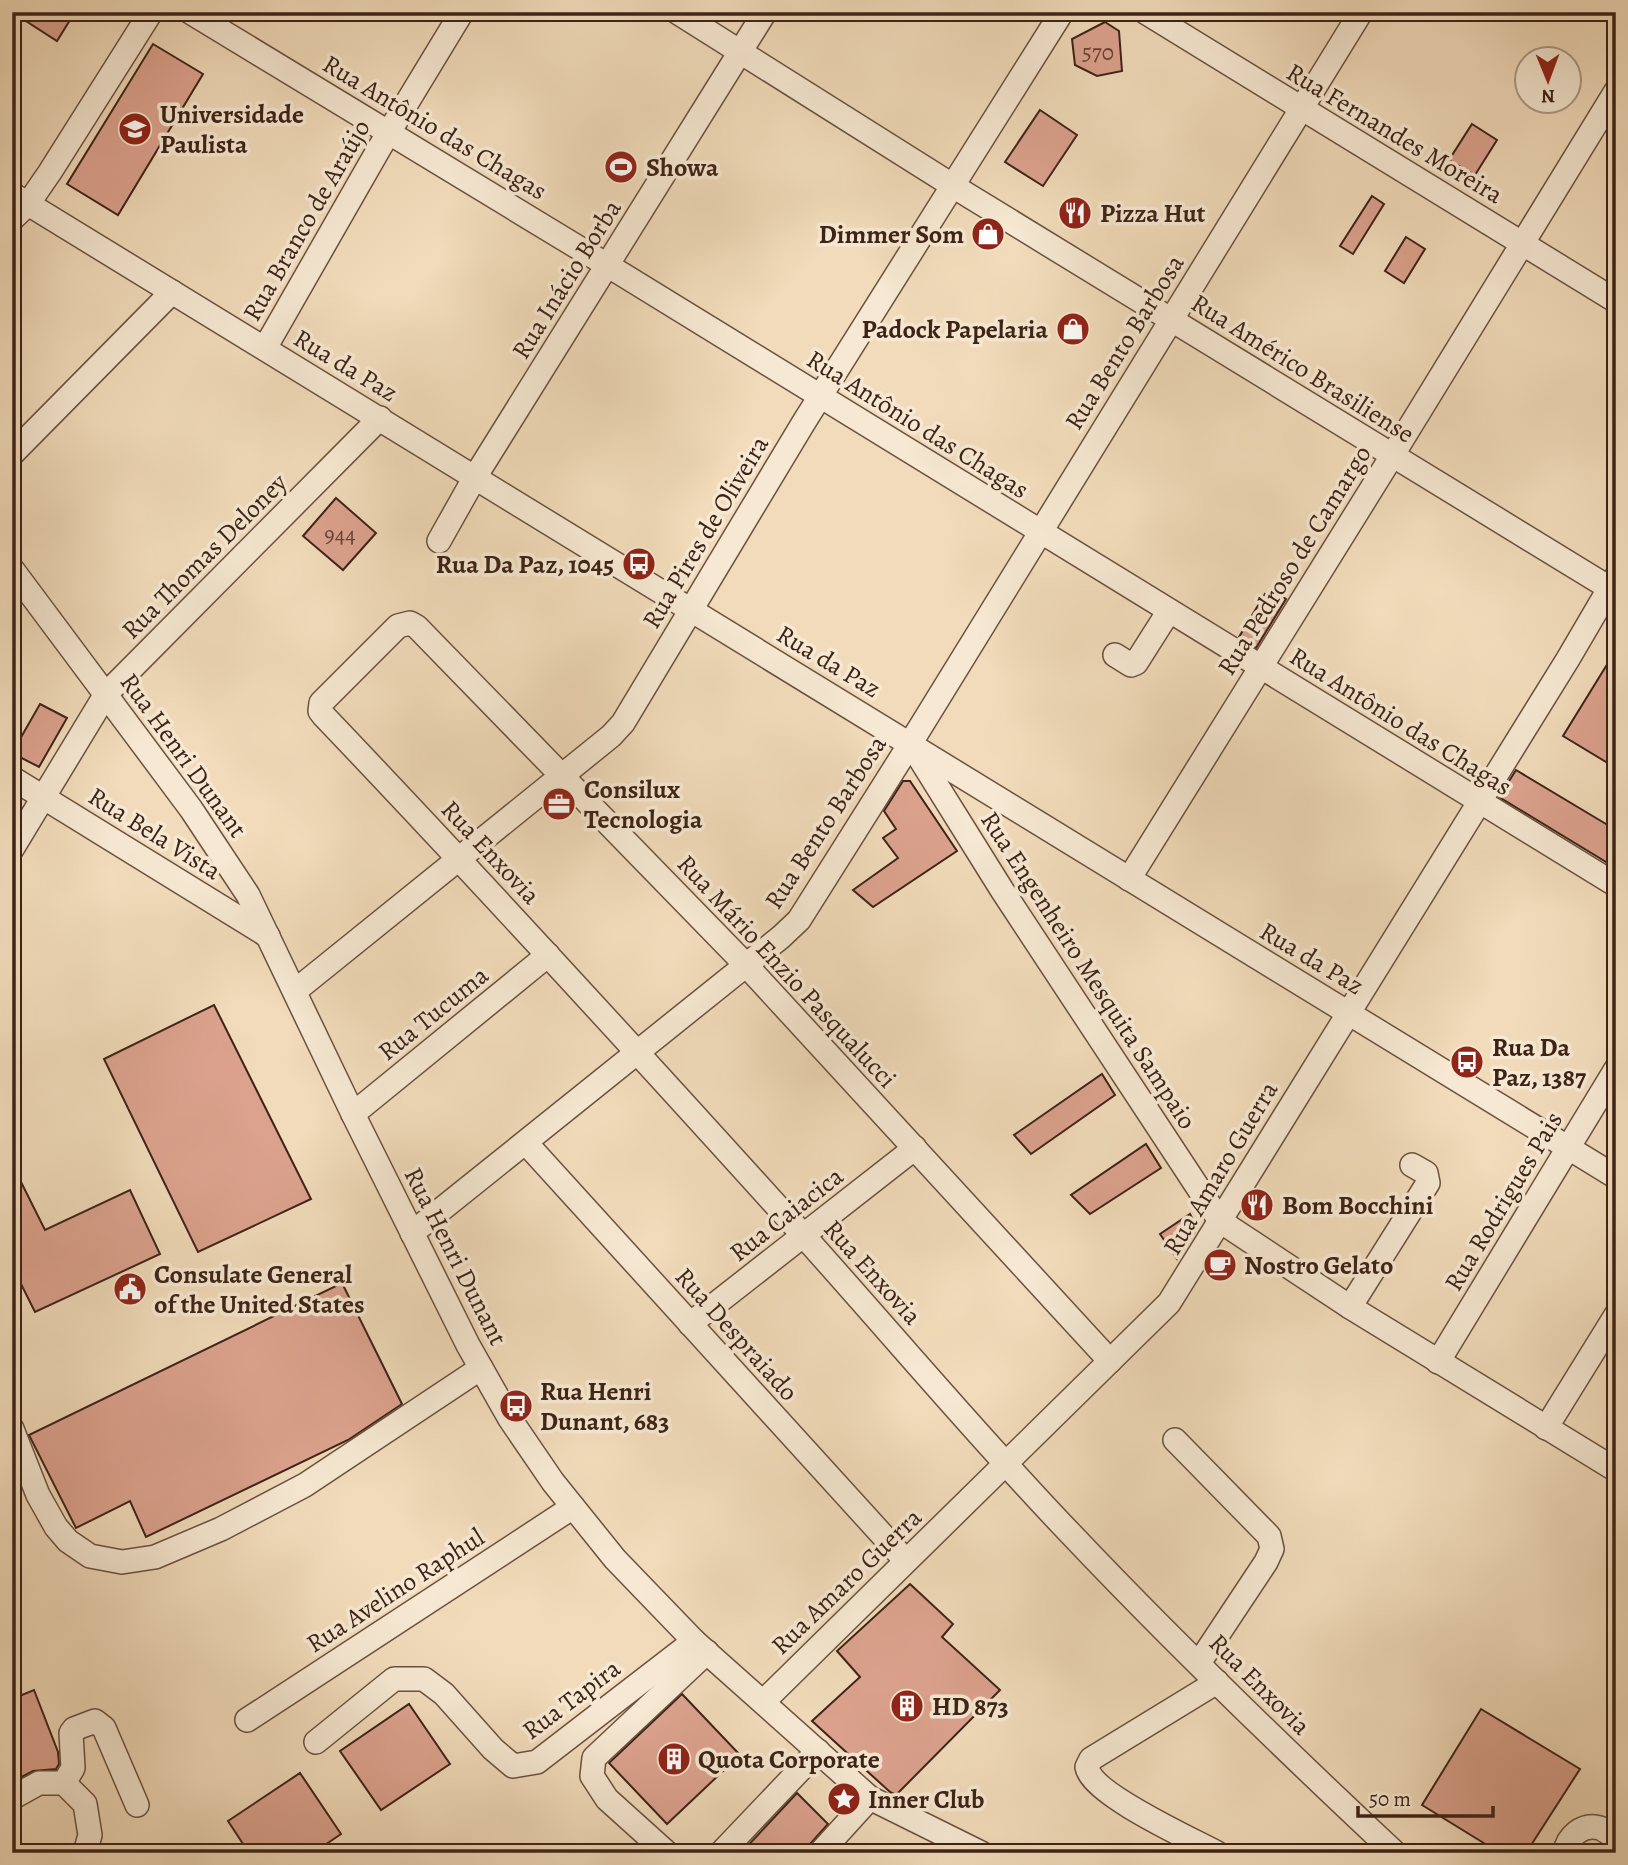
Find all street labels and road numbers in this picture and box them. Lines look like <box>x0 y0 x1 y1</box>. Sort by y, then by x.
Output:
street label: Rua Antônio das Chagas <box>316 47 553 208</box>
street label: Rua Fernandes Moreira <box>1280 55 1510 212</box>
street label: Rua Branco de Araújo <box>234 113 378 327</box>
street label: Rua Inácio Borba <box>503 193 629 366</box>
street label: Rua Bento Barbosa <box>1056 248 1192 437</box>
street label: Rua Américo Brasiliense <box>1185 286 1421 451</box>
street label: Rua da Paz <box>287 321 404 410</box>
street label: Rua Antônio das Chagas <box>800 342 1035 507</box>
street label: Rua Pires de Oliveira <box>634 429 777 635</box>
street label: Rua Pedroso de Camargo <box>1209 438 1380 682</box>
street label: Rua Thomas Deloney <box>114 465 295 647</box>
street label: Rua da Paz <box>770 617 887 706</box>
street label: Rua Antônio das Chagas <box>1283 639 1518 804</box>
street label: Rua Henri Dunant <box>112 666 255 845</box>
street label: Rua Bento Barbosa <box>756 729 895 916</box>
street label: Rua Bela Vista <box>82 779 228 888</box>
street label: Rua Enxovia <box>433 793 548 912</box>
street label: Rua Engenheiro Mesquita Sampaio <box>973 805 1205 1136</box>
street label: Rua Mário Enzio Pasqualucci <box>669 847 904 1096</box>
street label: Rua da Paz <box>1253 914 1370 1003</box>
street label: Rua Tucuma <box>371 958 496 1069</box>
street label: Rua Amaro Guerra <box>1155 1075 1286 1262</box>
street label: Rua Rodrigues Pais <box>1436 1105 1571 1298</box>
street label: Rua Caiacica <box>722 1159 850 1270</box>
street label: Rua Henri Dunant <box>396 1161 516 1352</box>
street label: Rua Enxovia <box>816 1212 929 1333</box>
street label: Rua Despraiado <box>667 1260 806 1409</box>
street label: Rua Amaro Guerra <box>763 1500 929 1662</box>
street label: Rua Avelino Raphul <box>300 1520 491 1661</box>
street label: Rua Enxovia <box>1201 1626 1318 1743</box>
street label: Rua Tapira <box>515 1651 627 1748</box>

